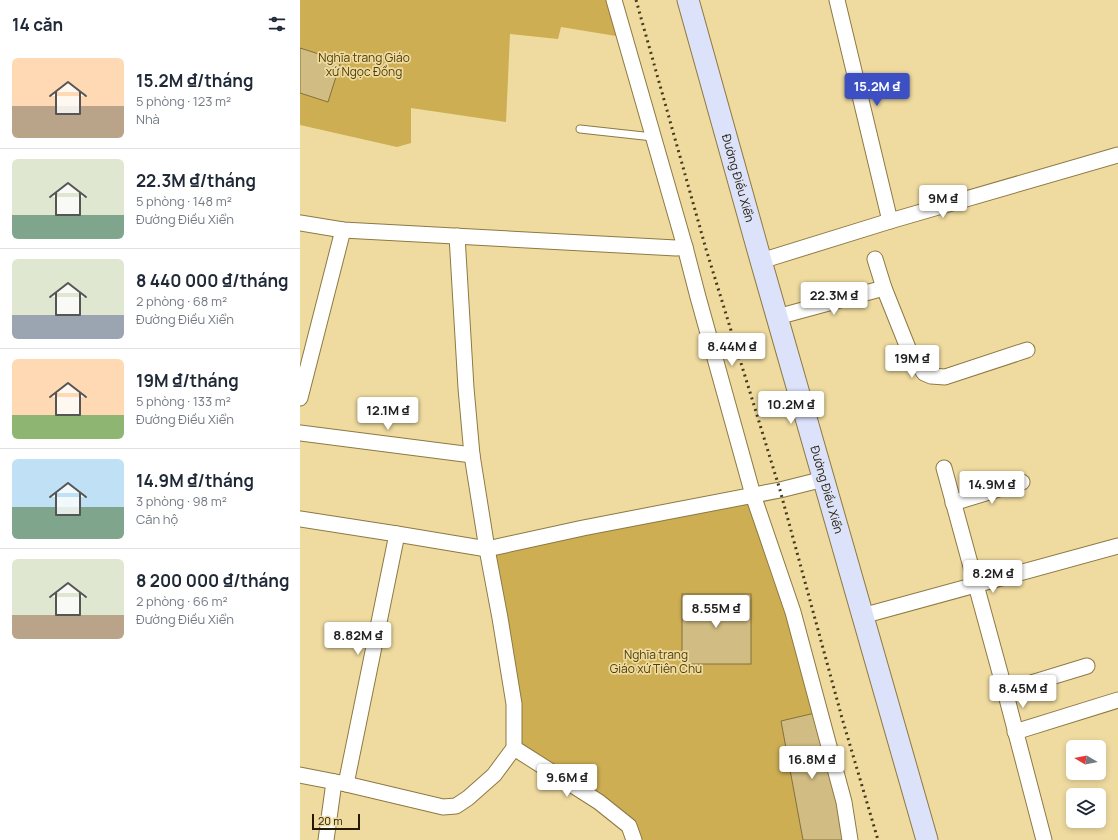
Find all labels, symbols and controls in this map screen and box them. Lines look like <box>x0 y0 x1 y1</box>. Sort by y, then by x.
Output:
text: 14 căn <box>12 13 63 36</box>
icon: filters <box>266 13 288 35</box>
park label: Nghĩa trang Giáo xứ Ngọc Đồng <box>318 49 410 80</box>
text: 15.2M ₫/tháng <box>136 69 253 92</box>
pin: 15.2M ₫ <box>840 73 914 107</box>
icon: home <box>44 74 92 122</box>
text: 15.2M ₫ <box>854 77 900 95</box>
text: 5 phòng · 123 m² <box>136 92 231 110</box>
text: Nhà <box>136 110 160 128</box>
street label: Đường Điều Xiển <box>718 132 759 224</box>
text: 22.3M ₫/tháng <box>136 169 256 192</box>
icon: home <box>44 175 92 223</box>
pin: 9M ₫ <box>919 185 967 219</box>
text: 9M ₫ <box>928 189 958 207</box>
text: 5 phòng · 148 m² <box>136 192 232 210</box>
text: Đường Điều Xiển <box>136 210 234 228</box>
text: 8 440 000 ₫/tháng <box>136 269 289 292</box>
icon: home <box>44 275 92 323</box>
pin: 22.3M ₫ <box>797 282 871 316</box>
text: 22.3M ₫ <box>810 286 858 304</box>
text: 2 phòng · 68 m² <box>136 292 227 310</box>
text: Đường Điều Xiển <box>136 310 234 328</box>
pin: 8.44M ₫ <box>695 333 769 367</box>
text: 8.44M ₫ <box>707 337 757 355</box>
pin: 19M ₫ <box>884 345 940 379</box>
text: 19M ₫ <box>894 349 930 367</box>
text: 19M ₫/tháng <box>136 369 239 392</box>
icon: home <box>44 375 92 423</box>
pin: 10.2M ₫ <box>754 391 828 425</box>
text: 5 phòng · 133 m² <box>136 392 231 410</box>
text: 10.2M ₫ <box>767 395 815 413</box>
pin: 12.1M ₫ <box>351 397 425 431</box>
text: 12.1M ₫ <box>366 401 410 419</box>
text: Đường Điều Xiển <box>136 410 234 428</box>
street label: Đường Điều Xiển <box>806 444 848 535</box>
text: 14.9M ₫/tháng <box>136 469 254 492</box>
pin: 14.9M ₫ <box>955 471 1029 505</box>
icon: home <box>44 475 92 523</box>
text: 14.9M ₫ <box>968 475 1016 493</box>
text: 3 phòng · 98 m² <box>136 492 227 510</box>
text: Căn hộ <box>136 510 178 528</box>
pin: 8.2M ₫ <box>960 560 1026 594</box>
text: 8.2M ₫ <box>972 564 1014 582</box>
text: 8 200 000 ₫/tháng <box>136 569 289 592</box>
icon: home <box>44 575 92 623</box>
text: 2 phòng · 66 m² <box>136 592 228 610</box>
pin: 8.55M ₫ <box>679 595 753 629</box>
text: 8.55M ₫ <box>692 599 740 617</box>
text: Đường Điều Xiển <box>136 610 234 628</box>
pin: 8.82M ₫ <box>321 622 395 656</box>
text: 8.82M ₫ <box>333 626 383 644</box>
park label: Nghĩa trang Giáo xứ Tiên Chu <box>610 646 702 677</box>
pin: 8.45M ₫ <box>986 675 1060 709</box>
text: 8.45M ₫ <box>998 679 1048 697</box>
north arrow <box>1066 740 1106 780</box>
map controls <box>1066 740 1106 828</box>
pin: 16.8M ₫ <box>775 746 849 780</box>
text: 16.8M ₫ <box>788 750 836 768</box>
pin: 9.6M ₫ <box>534 764 600 798</box>
text: 9.6M ₫ <box>546 768 588 786</box>
button: layers <box>1066 788 1106 828</box>
scale bar <box>312 812 360 831</box>
text: 20 m <box>318 813 343 828</box>

